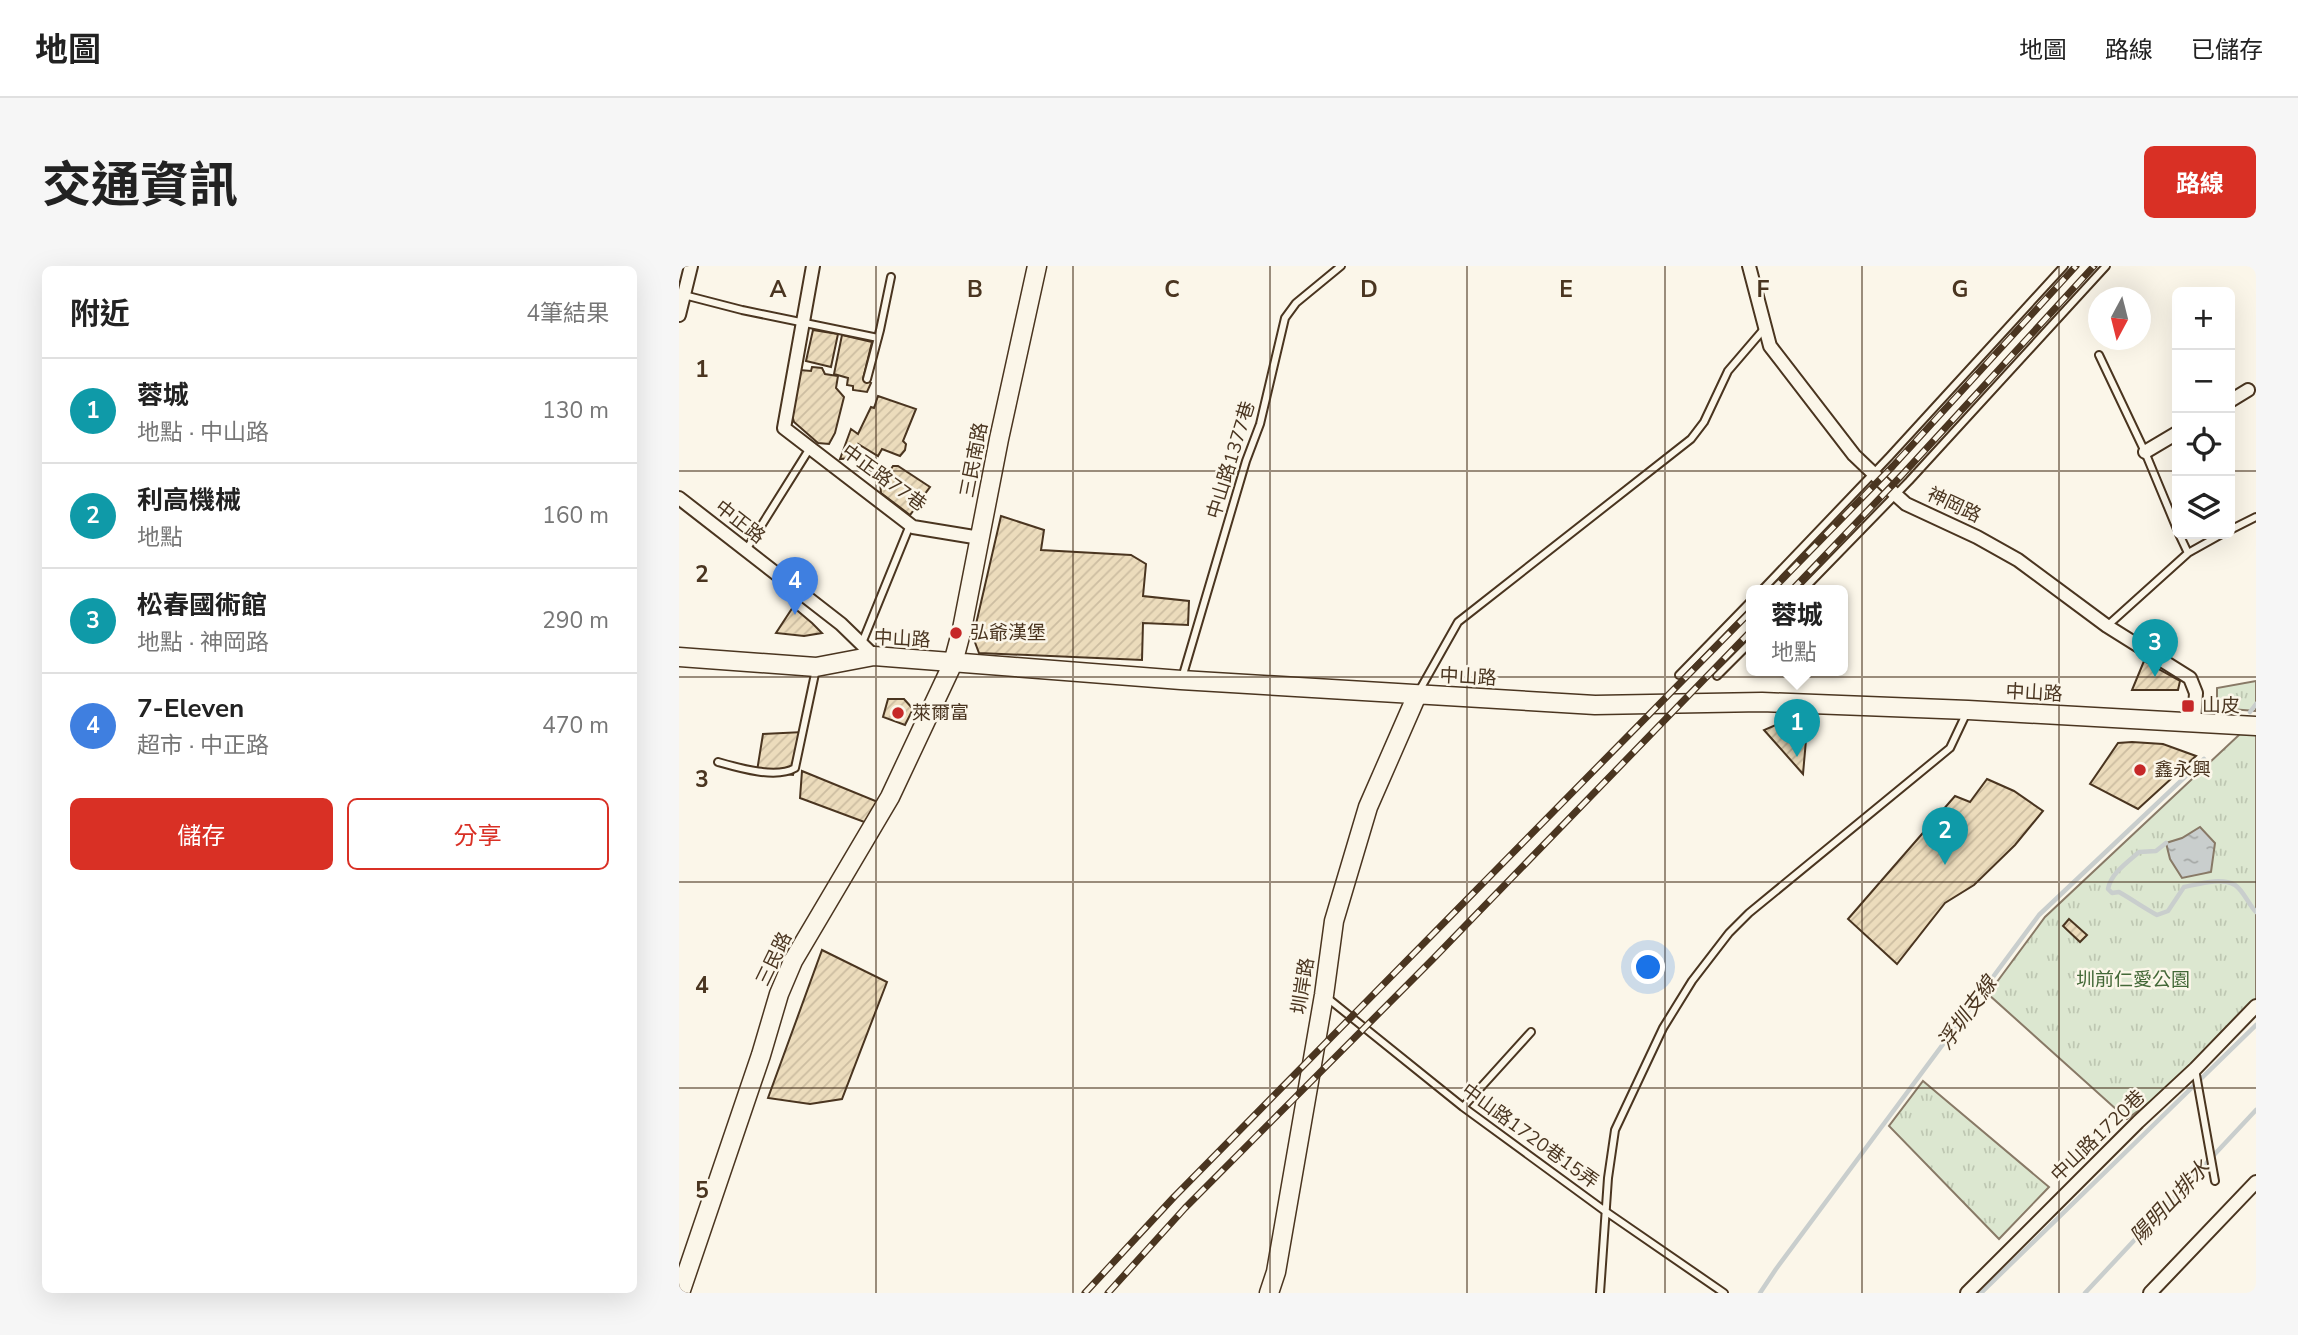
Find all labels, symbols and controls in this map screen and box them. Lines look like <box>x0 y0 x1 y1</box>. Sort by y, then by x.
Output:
text: 地圖 <box>35 28 101 73</box>
text: 地圖 <box>2019 34 2067 66</box>
text: 路線 <box>2105 34 2153 66</box>
text: 已儲存 <box>2191 34 2263 66</box>
button: 路線 <box>2144 146 2256 218</box>
text: 交通資訊 <box>42 152 238 219</box>
text: A <box>769 274 787 305</box>
text: B <box>967 274 983 305</box>
text: C <box>1164 274 1180 305</box>
text: D <box>1360 274 1378 305</box>
text: E <box>1559 274 1573 305</box>
text: F <box>1757 274 1770 305</box>
text: G <box>1952 274 1968 305</box>
north arrow <box>2088 287 2151 350</box>
map controls <box>2172 287 2235 539</box>
button: + <box>2172 287 2235 350</box>
text: 附近 <box>70 294 130 335</box>
text: 4筆結果 <box>526 298 609 329</box>
button: − <box>2172 350 2235 413</box>
text: 1 <box>695 354 709 385</box>
text: 蓉城 <box>137 378 189 413</box>
text: 1 <box>86 395 100 426</box>
text: 130 m <box>542 395 609 426</box>
street label: 中山路1377巷 <box>1201 398 1261 522</box>
button: locate <box>2172 413 2235 476</box>
text: 地點 · 中山路 <box>137 417 269 448</box>
street label: 三民南路 <box>954 420 994 500</box>
street label: 中正路77巷 <box>836 438 932 518</box>
button: layers <box>2172 476 2235 539</box>
street label: 神岡路 <box>1923 481 1985 529</box>
text: 利高機械 <box>137 483 241 518</box>
street label: 中正路 <box>710 494 770 550</box>
text: 2 <box>86 500 100 531</box>
text: 160 m <box>542 500 609 531</box>
text: 地點 <box>137 522 183 553</box>
pin: 4 <box>772 557 818 615</box>
text: 2 <box>695 559 709 590</box>
popup <box>1746 585 1848 676</box>
text: 松春國術館 <box>137 588 267 623</box>
text: 蓉城 <box>1771 598 1823 633</box>
text: 3 <box>86 605 100 636</box>
text: 290 m <box>542 605 609 636</box>
pin: 3 <box>2132 619 2178 677</box>
place label: 弘爺漢堡 <box>970 620 1046 646</box>
street label: 中山路 <box>873 625 931 653</box>
marker: 弘爺漢堡 <box>948 625 964 641</box>
text: 地點 · 神岡路 <box>137 627 269 658</box>
text: 地點 <box>1771 637 1817 668</box>
street label: 中山路 <box>1439 663 1497 691</box>
street label: 中山路 <box>2005 679 2063 707</box>
text: 7-Eleven <box>137 691 244 726</box>
place label: 山皮 <box>2202 693 2240 719</box>
marker: 山皮 <box>2180 698 2196 714</box>
pin: 1 <box>1774 699 1820 757</box>
place label: 萊爾富 <box>912 700 969 726</box>
marker: 萊爾富 <box>890 705 906 721</box>
text: 4 <box>86 710 100 741</box>
text: 470 m <box>542 710 609 741</box>
text: 超市 · 中正路 <box>137 730 269 761</box>
place label: 鑫永興 <box>2154 757 2211 783</box>
marker: 鑫永興 <box>2132 762 2148 778</box>
text: 3 <box>695 764 709 795</box>
button: 儲存 <box>70 798 333 870</box>
button: 分享 <box>347 798 609 870</box>
pin: 2 <box>1922 807 1968 865</box>
street label: 三民路 <box>750 928 798 990</box>
your location <box>1631 950 1665 984</box>
street label: 圳岸路 <box>1286 956 1320 1016</box>
park label: 圳前仁愛公園 <box>2076 967 2190 993</box>
water label: 浮圳支線 <box>1931 969 2004 1055</box>
text: 4 <box>695 970 709 1001</box>
street label: 中山路1720巷15弄 <box>1456 1077 1604 1195</box>
street label: 中山路1720巷 <box>2045 1084 2151 1188</box>
water label: 陽明山排水 <box>2124 1153 2217 1250</box>
text: 5 <box>695 1175 709 1206</box>

